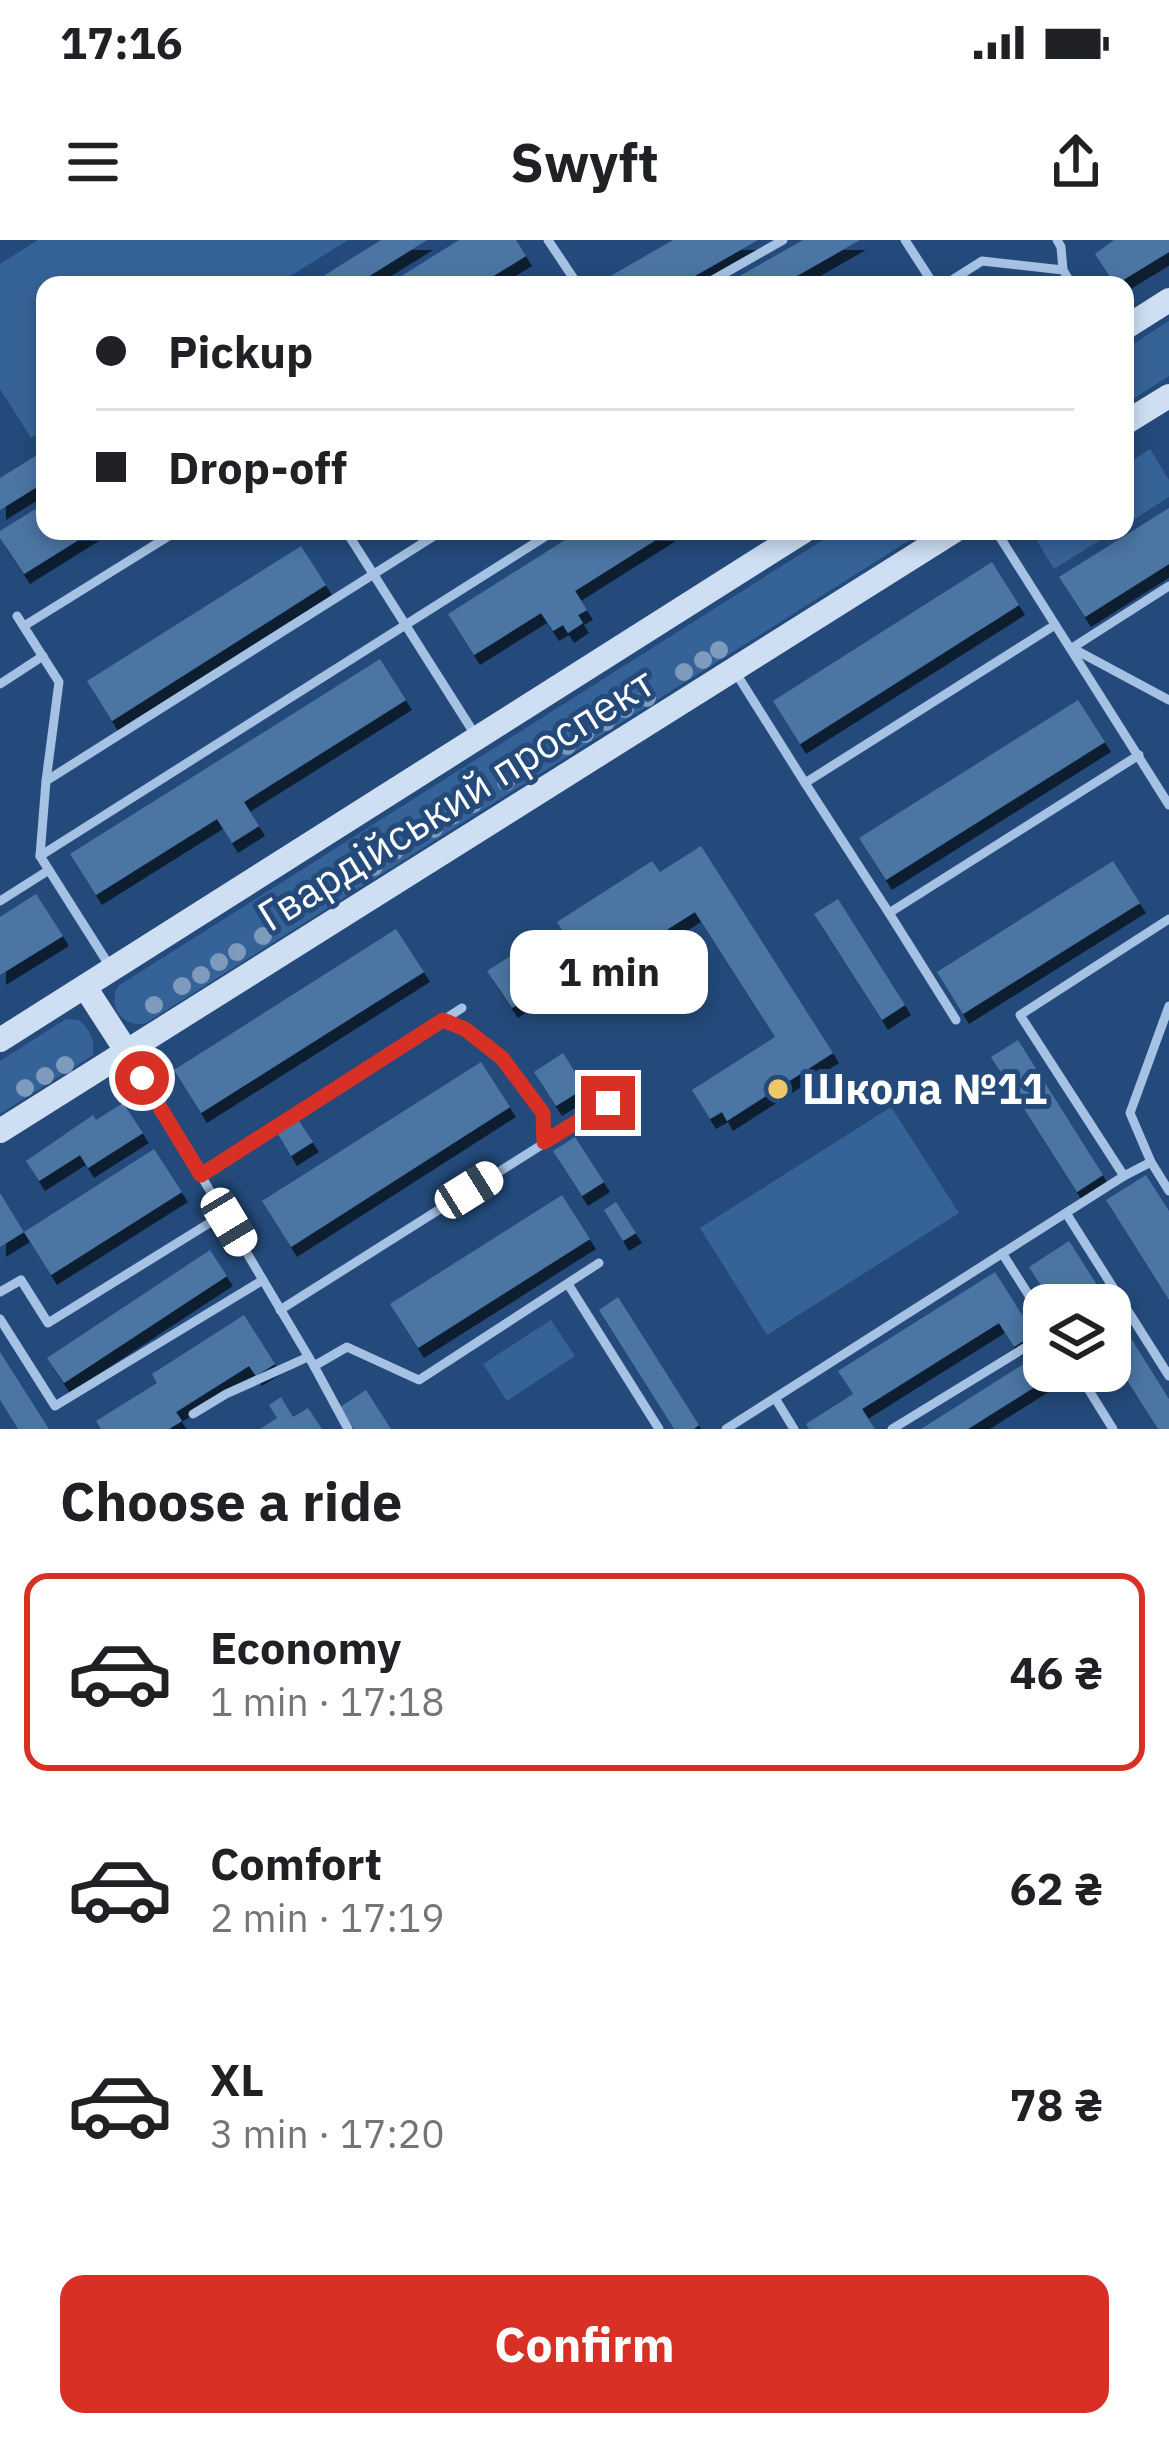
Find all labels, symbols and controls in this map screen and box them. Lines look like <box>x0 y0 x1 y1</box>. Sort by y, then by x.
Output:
text: 17:16 <box>60 13 183 71</box>
text: Swyft <box>510 127 659 197</box>
icon: menu <box>60 129 126 195</box>
icon: share <box>1043 129 1109 195</box>
text: Pickup <box>168 322 313 380</box>
text: Drop-off <box>168 438 347 496</box>
street label: Гвардійський проспект <box>247 654 664 943</box>
callout: 1 min <box>509 929 707 1013</box>
text: 1 min <box>558 946 660 997</box>
route start <box>115 1051 169 1105</box>
place label: Школа №11 <box>802 1061 1047 1116</box>
route end <box>581 1076 635 1130</box>
marker: Школа №11 <box>765 1076 791 1102</box>
car <box>429 1156 509 1224</box>
car <box>195 1182 263 1262</box>
map controls <box>1023 1284 1131 1392</box>
button: layers <box>1023 1284 1131 1392</box>
text: Choose a ride <box>60 1466 402 1536</box>
icon: car <box>66 1618 174 1726</box>
text: Economy <box>210 1618 401 1676</box>
text: 46 ₴ <box>1009 1643 1103 1701</box>
text: 1 min · 17:18 <box>210 1676 445 1727</box>
icon: car <box>66 1834 174 1942</box>
text: Comfort <box>210 1834 382 1892</box>
text: 62 ₴ <box>1009 1859 1103 1917</box>
text: 2 min · 17:19 <box>210 1892 445 1943</box>
icon: car <box>66 2050 174 2158</box>
text: XL <box>210 2050 264 2108</box>
text: 78 ₴ <box>1009 2075 1103 2133</box>
text: 3 min · 17:20 <box>210 2108 445 2159</box>
button: Confirm <box>60 2275 1109 2413</box>

